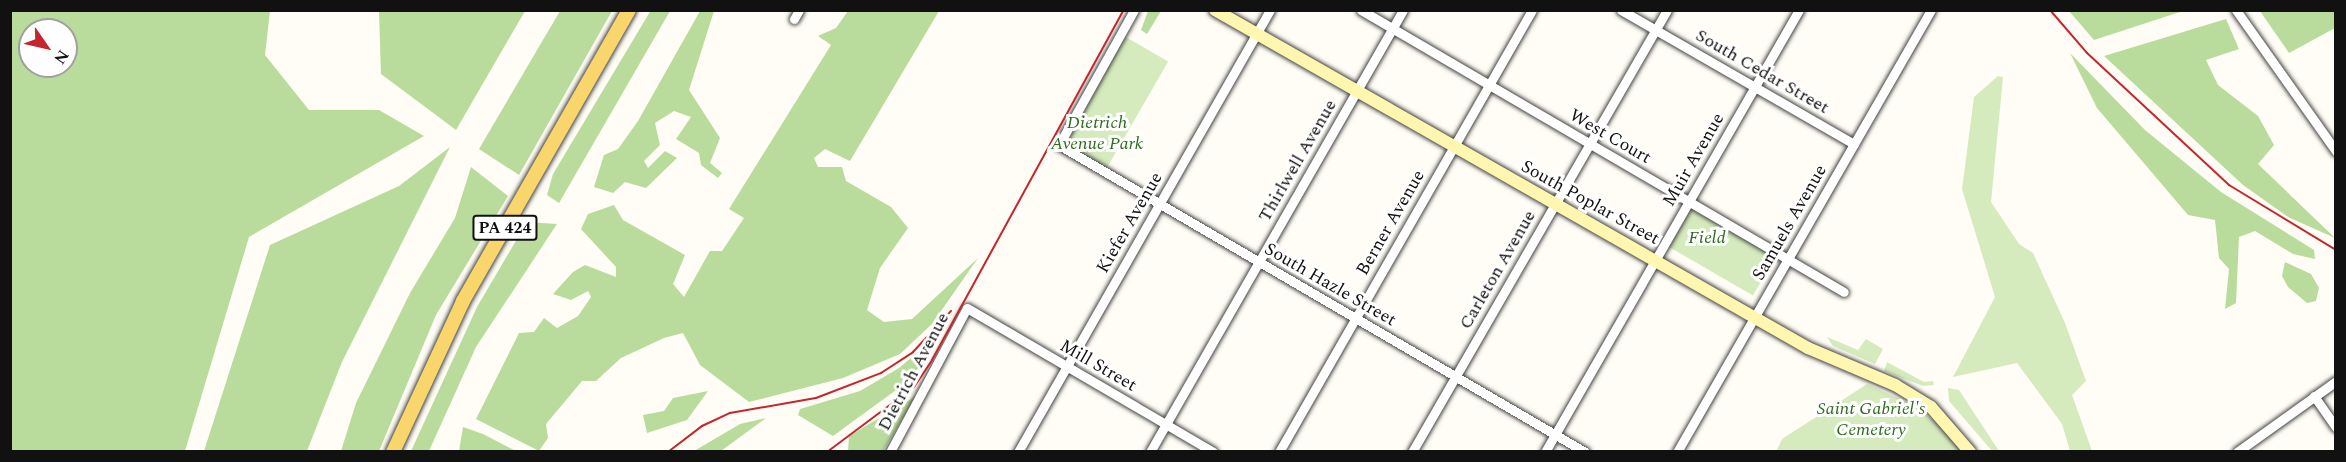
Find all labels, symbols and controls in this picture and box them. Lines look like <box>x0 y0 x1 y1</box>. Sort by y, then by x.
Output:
north arrow <box>18 18 78 78</box>
street label: South Cedar Street <box>1691 25 1833 119</box>
text: N <box>48 45 75 69</box>
street label: Thirlwell Avenue <box>1254 96 1342 226</box>
street label: West Court <box>1565 105 1655 169</box>
street label: Muir Avenue <box>1659 110 1729 210</box>
park label: Dietrich Avenue Park <box>1051 113 1143 156</box>
street label: South Poplar Street <box>1517 156 1663 250</box>
street label: Samuels Avenue <box>1748 161 1832 285</box>
street label: Berner Avenue <box>1352 166 1430 280</box>
street label: Kiefer Avenue <box>1092 169 1168 277</box>
street label: Carleton Avenue <box>1455 207 1541 333</box>
road number: PA 424 <box>472 215 538 241</box>
park label: Field <box>1688 227 1726 249</box>
street label: South Hazle Street <box>1260 239 1400 331</box>
street label: Dietrich Avenue <box>874 309 954 435</box>
street label: Mill Street <box>1056 335 1140 397</box>
park label: Saint Gabriel's Cemetery <box>1817 399 1925 442</box>

